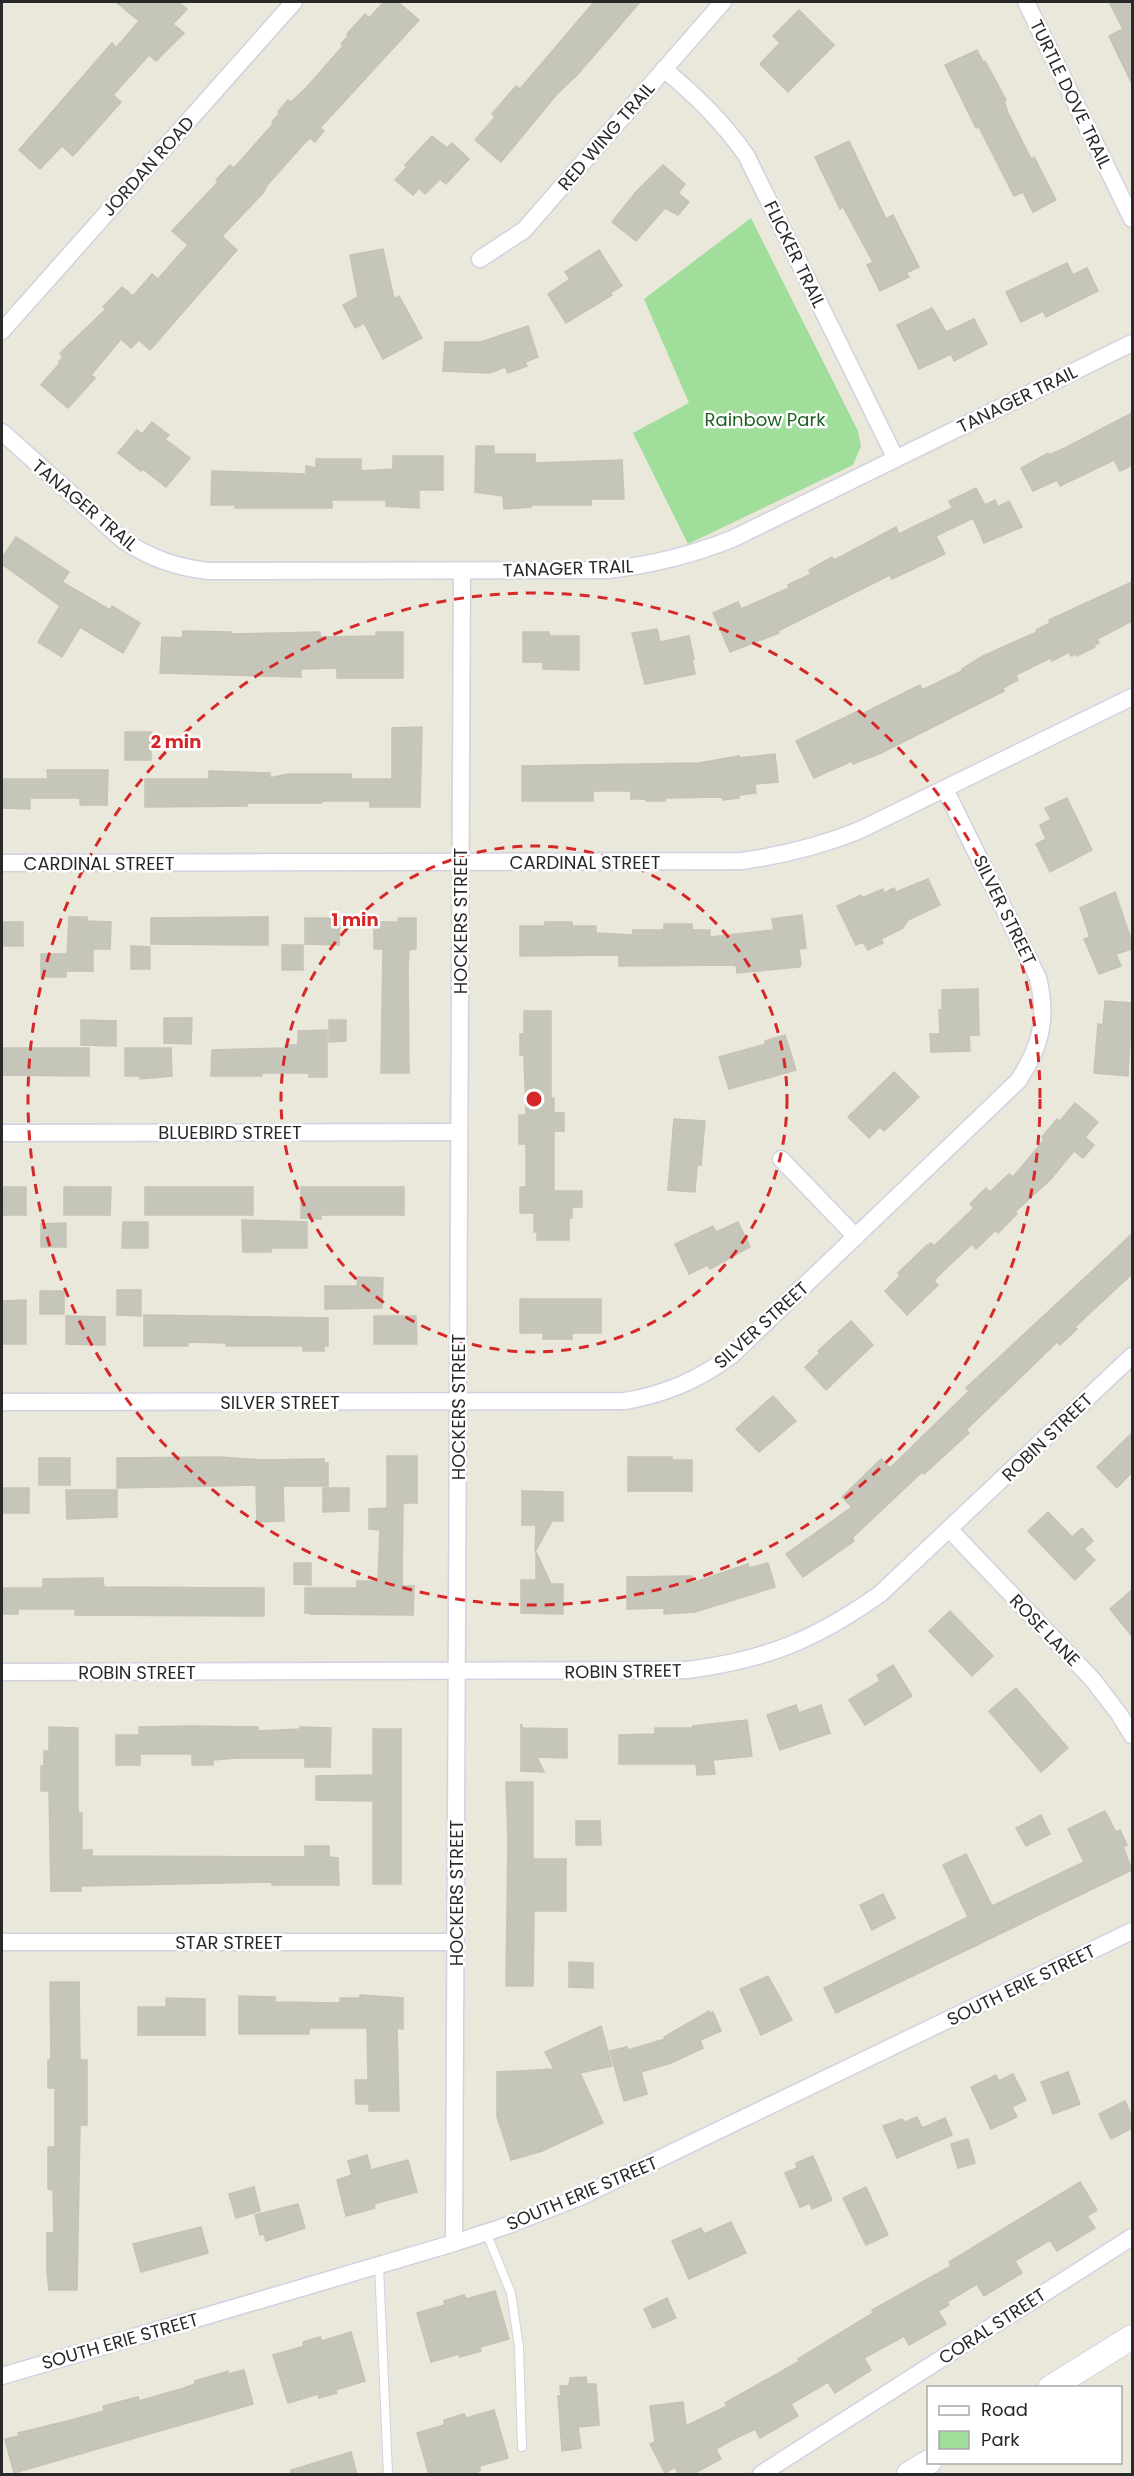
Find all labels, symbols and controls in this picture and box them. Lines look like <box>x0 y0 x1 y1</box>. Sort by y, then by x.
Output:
street label: TURTLE DOVE TRAIL <box>1024 15 1118 173</box>
street label: RED WING TRAIL <box>552 76 660 196</box>
street label: JORDAN ROAD <box>96 110 200 222</box>
street label: FLICKER TRAIL <box>758 196 832 312</box>
street label: TANAGER TRAIL <box>953 359 1081 439</box>
park label: Rainbow Park <box>705 407 826 432</box>
street label: TANAGER TRAIL <box>27 453 143 557</box>
street label: TANAGER TRAIL <box>502 553 634 583</box>
text: 2 min <box>151 729 201 754</box>
street label: HOCKERS STREET <box>448 848 473 994</box>
street label: CARDINAL STREET <box>510 850 661 875</box>
street label: CARDINAL STREET <box>24 851 175 876</box>
street label: SILVER STREET <box>968 851 1043 969</box>
text: 1 min <box>331 907 379 932</box>
centre of rings <box>524 1089 544 1109</box>
street label: BLUEBIRD STREET <box>158 1120 302 1145</box>
street label: SILVER STREET <box>708 1276 814 1374</box>
street label: HOCKERS STREET <box>446 1334 471 1480</box>
street label: ROBIN STREET <box>996 1387 1098 1487</box>
street label: SILVER STREET <box>220 1390 340 1415</box>
street label: ROSE LANE <box>1004 1588 1086 1672</box>
street label: ROBIN STREET <box>564 1657 682 1685</box>
street label: ROBIN STREET <box>78 1660 196 1685</box>
street label: HOCKERS STREET <box>444 1820 469 1966</box>
street label: STAR STREET <box>175 1930 283 1955</box>
street label: SOUTH ERIE STREET <box>943 1938 1099 2032</box>
street label: SOUTH ERIE STREET <box>503 2150 662 2236</box>
street label: CORAL STREET <box>934 2282 1051 2370</box>
street label: SOUTH ERIE STREET <box>39 2307 202 2375</box>
legend <box>927 2386 1122 2464</box>
text: Road <box>981 2397 1028 2422</box>
text: Park <box>981 2427 1020 2452</box>

